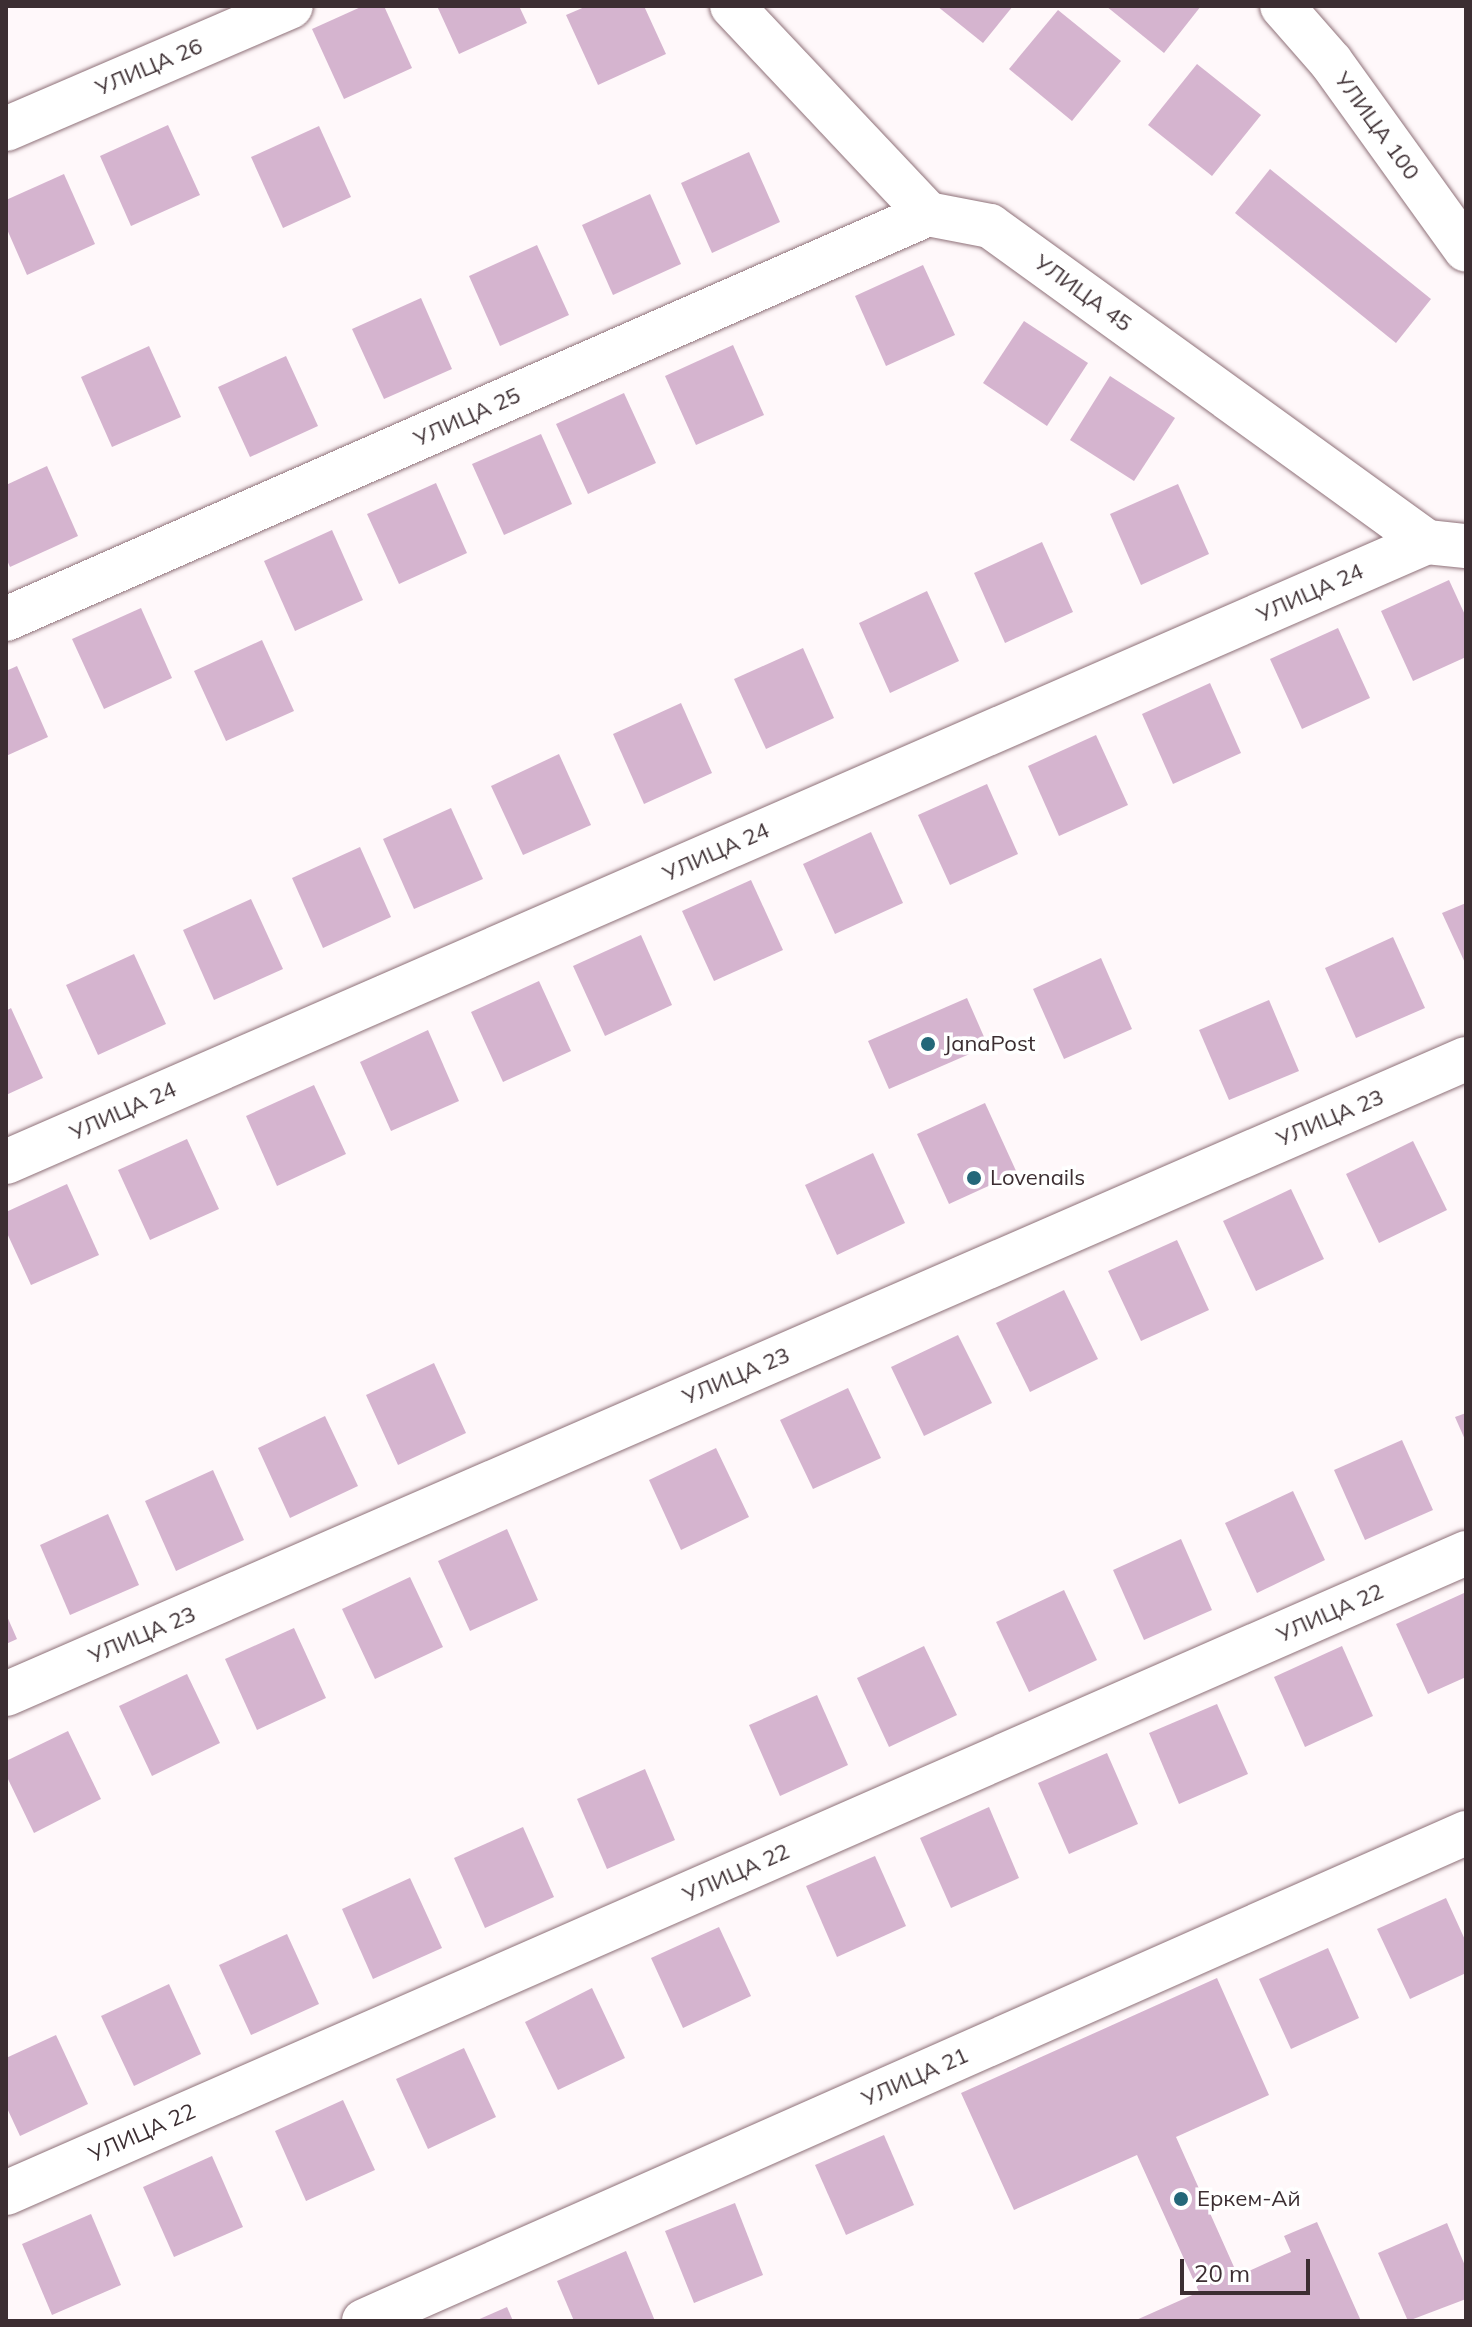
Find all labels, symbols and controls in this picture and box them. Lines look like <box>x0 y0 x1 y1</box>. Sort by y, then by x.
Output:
street label: УЛИЦА 26 <box>91 33 207 101</box>
street label: УЛИЦА 100 <box>1329 67 1425 185</box>
street label: УЛИЦА 45 <box>1029 249 1137 337</box>
street label: УЛИЦА 25 <box>410 382 524 452</box>
street label: УЛИЦА 24 <box>1253 558 1367 628</box>
street label: УЛИЦА 24 <box>659 817 773 887</box>
place label: JanaPost <box>944 1031 1035 1057</box>
marker: JanaPost <box>919 1035 937 1053</box>
street label: УЛИЦА 24 <box>66 1076 180 1146</box>
street label: УЛИЦА 23 <box>1272 1084 1388 1152</box>
place label: Lovenails <box>990 1165 1085 1191</box>
marker: Lovenails <box>965 1169 983 1187</box>
street label: УЛИЦА 23 <box>678 1342 794 1410</box>
street label: УЛИЦА 22 <box>1273 1578 1387 1648</box>
street label: УЛИЦА 23 <box>84 1601 200 1669</box>
street label: УЛИЦА 22 <box>679 1838 793 1908</box>
street label: УЛИЦА 21 <box>858 2042 972 2112</box>
street label: УЛИЦА 22 <box>85 2098 199 2168</box>
place label: Еркем-Ай <box>1197 2186 1301 2212</box>
marker: Еркем-Ай <box>1172 2190 1190 2208</box>
scale bar <box>1184 2243 1314 2293</box>
text: 20 m <box>1194 2258 1250 2288</box>

